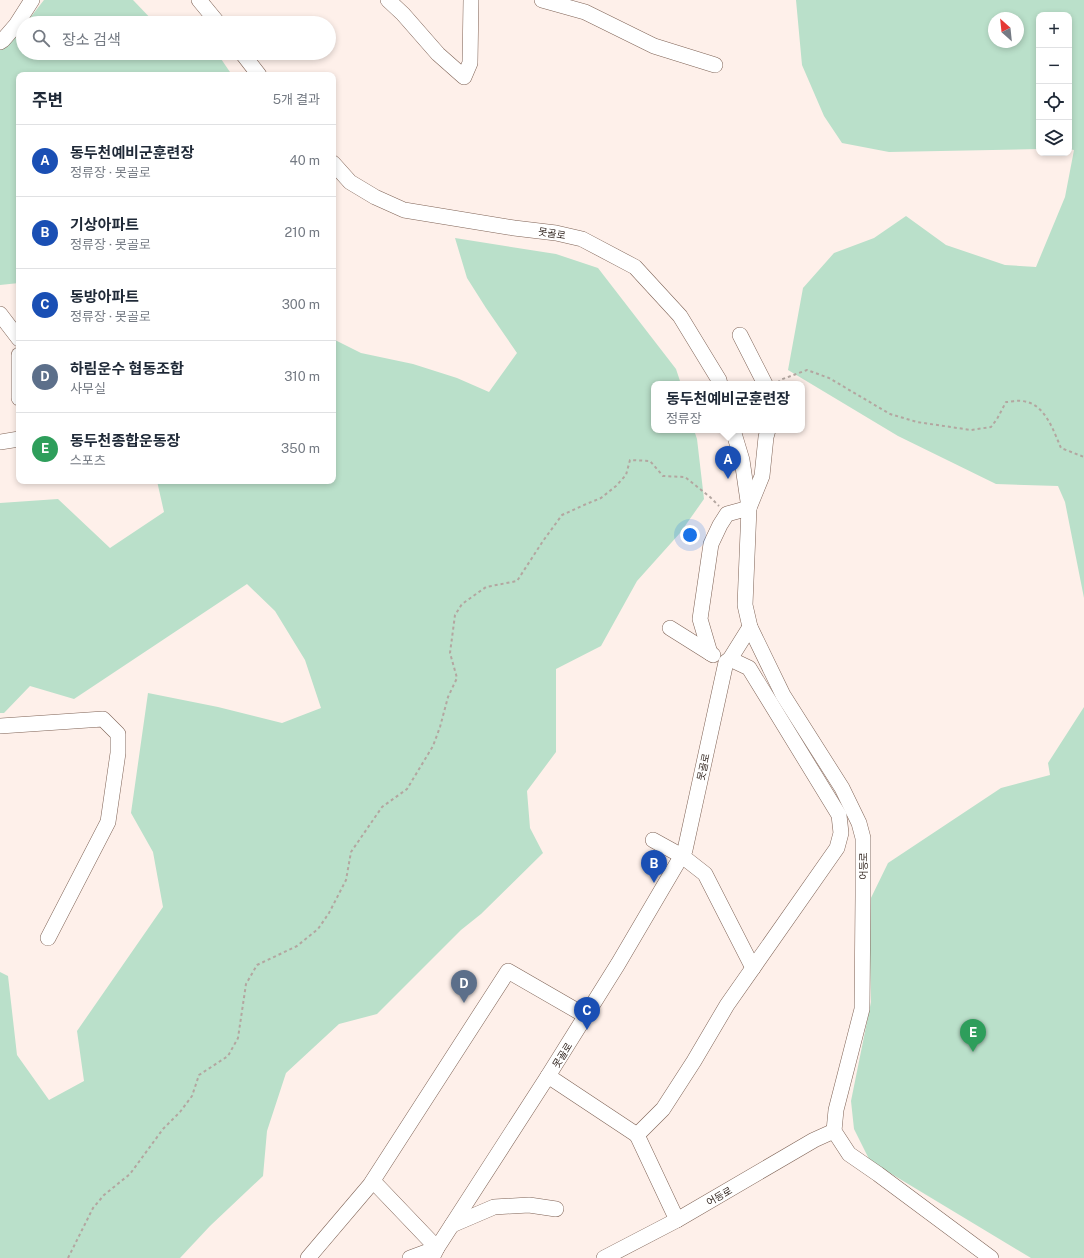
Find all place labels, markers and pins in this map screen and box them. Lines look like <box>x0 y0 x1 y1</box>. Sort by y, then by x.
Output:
pin: A <box>715 446 741 479</box>
pin: B <box>641 850 667 883</box>
pin: D <box>451 970 477 1003</box>
pin: C <box>574 997 600 1030</box>
pin: E <box>960 1019 986 1052</box>

